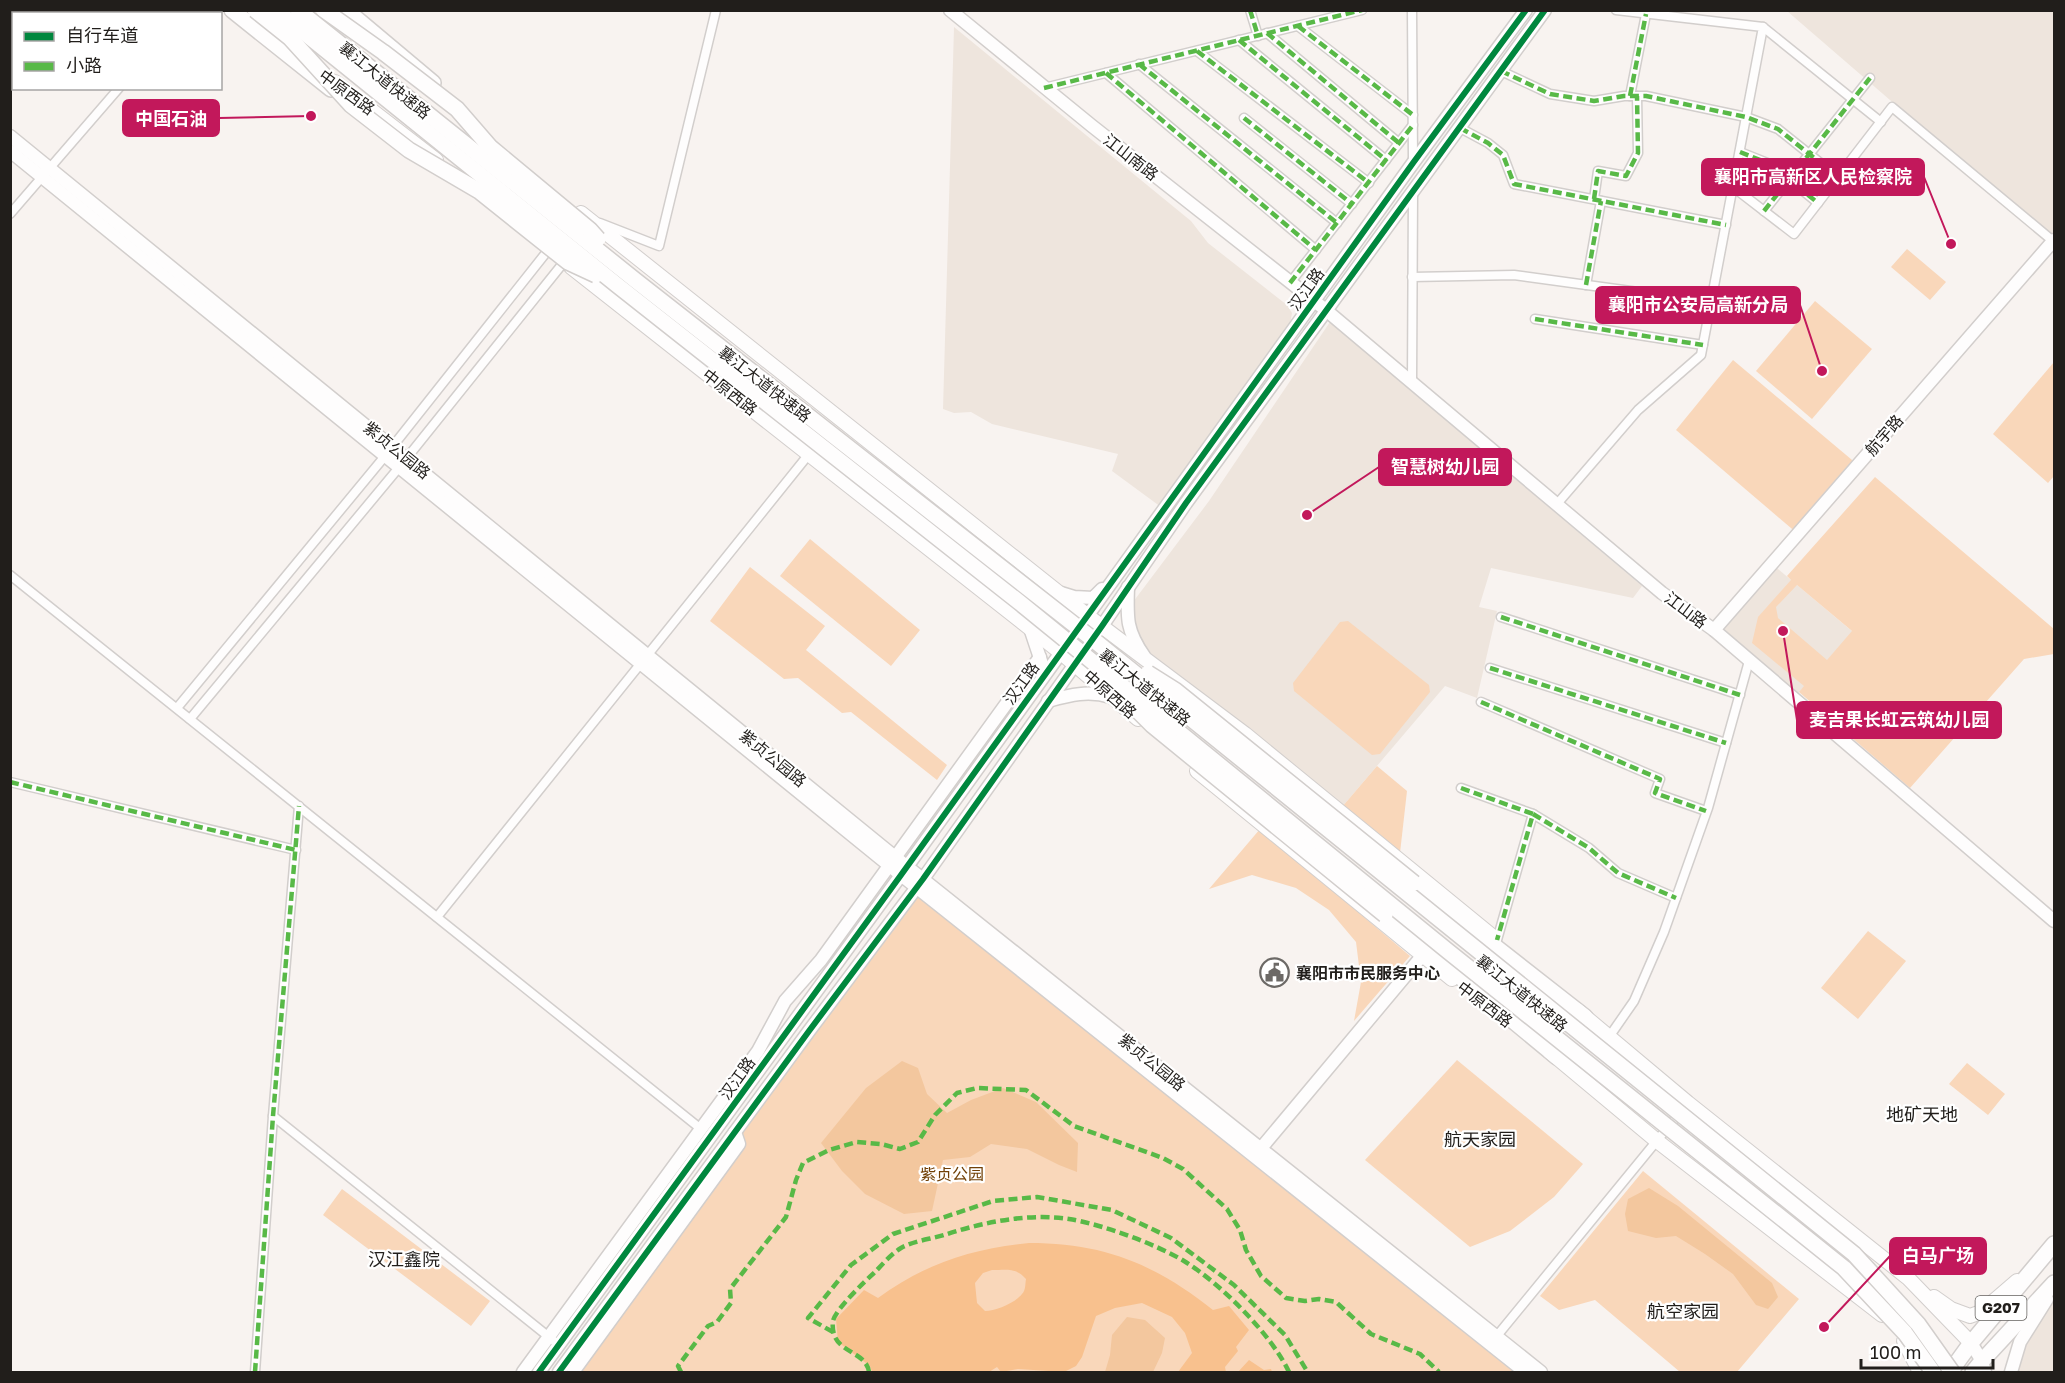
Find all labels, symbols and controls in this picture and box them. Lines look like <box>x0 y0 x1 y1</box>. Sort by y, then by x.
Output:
legend <box>12 12 222 90</box>
text: 自行车道 <box>66 24 138 46</box>
street label: 襄江大道快速路 <box>335 37 435 123</box>
text: 小路 <box>66 54 102 76</box>
street label: 中原西路 <box>315 65 379 119</box>
callout: 中国石油 <box>123 100 219 136</box>
text: 中国石油 <box>135 107 207 129</box>
street label: 江山南路 <box>1100 129 1162 185</box>
callout: 襄阳市高新区人民检察院 <box>1702 159 1924 195</box>
text: 襄阳市高新区人民检察院 <box>1714 165 1912 187</box>
street label: 汉江路 <box>1284 264 1328 314</box>
callout: 襄阳市公安局高新分局 <box>1596 287 1800 323</box>
text: 襄阳市公安局高新分局 <box>1608 293 1788 315</box>
street label: 襄江大道快速路 <box>715 342 815 426</box>
street label: 中原西路 <box>699 364 761 420</box>
street label: 航宇路 <box>1861 410 1907 460</box>
street label: 紫贞公园路 <box>360 417 434 483</box>
callout: 智慧树幼儿园 <box>1379 449 1511 485</box>
text: 智慧树幼儿园 <box>1391 455 1499 477</box>
street label: 江山路 <box>1661 588 1711 632</box>
street label: 襄江大道快速路 <box>1095 644 1195 730</box>
street label: 汉江路 <box>999 658 1043 708</box>
street label: 中原西路 <box>1079 665 1141 723</box>
callout: 麦吉果长虹云筑幼儿园 <box>1797 702 2001 738</box>
text: 麦吉果长虹云筑幼儿园 <box>1809 708 1989 730</box>
street label: 紫贞公园路 <box>736 725 810 791</box>
street label: 襄江大道快速路 <box>1472 950 1572 1036</box>
public building icon: 襄阳市市民服务中心 <box>1259 957 1291 989</box>
place label: 襄阳市市民服务中心 <box>1296 963 1440 983</box>
street label: 中原西路 <box>1453 977 1517 1031</box>
street label: 紫贞公园路 <box>1115 1029 1189 1095</box>
street label: 汉江路 <box>715 1053 759 1103</box>
district label: 地矿天地 <box>1886 1103 1958 1125</box>
district label: 航天家园 <box>1444 1128 1516 1150</box>
park label: 紫贞公园 <box>920 1164 984 1184</box>
callout: 白马广场 <box>1890 1238 1986 1274</box>
text: 白马广场 <box>1902 1244 1974 1266</box>
district label: 汉江鑫院 <box>368 1248 440 1270</box>
road number: G207 <box>1976 1296 2026 1320</box>
district label: 航空家园 <box>1647 1300 1719 1322</box>
scale bar <box>1861 1332 1993 1370</box>
text: 100 m <box>1870 1341 1921 1363</box>

